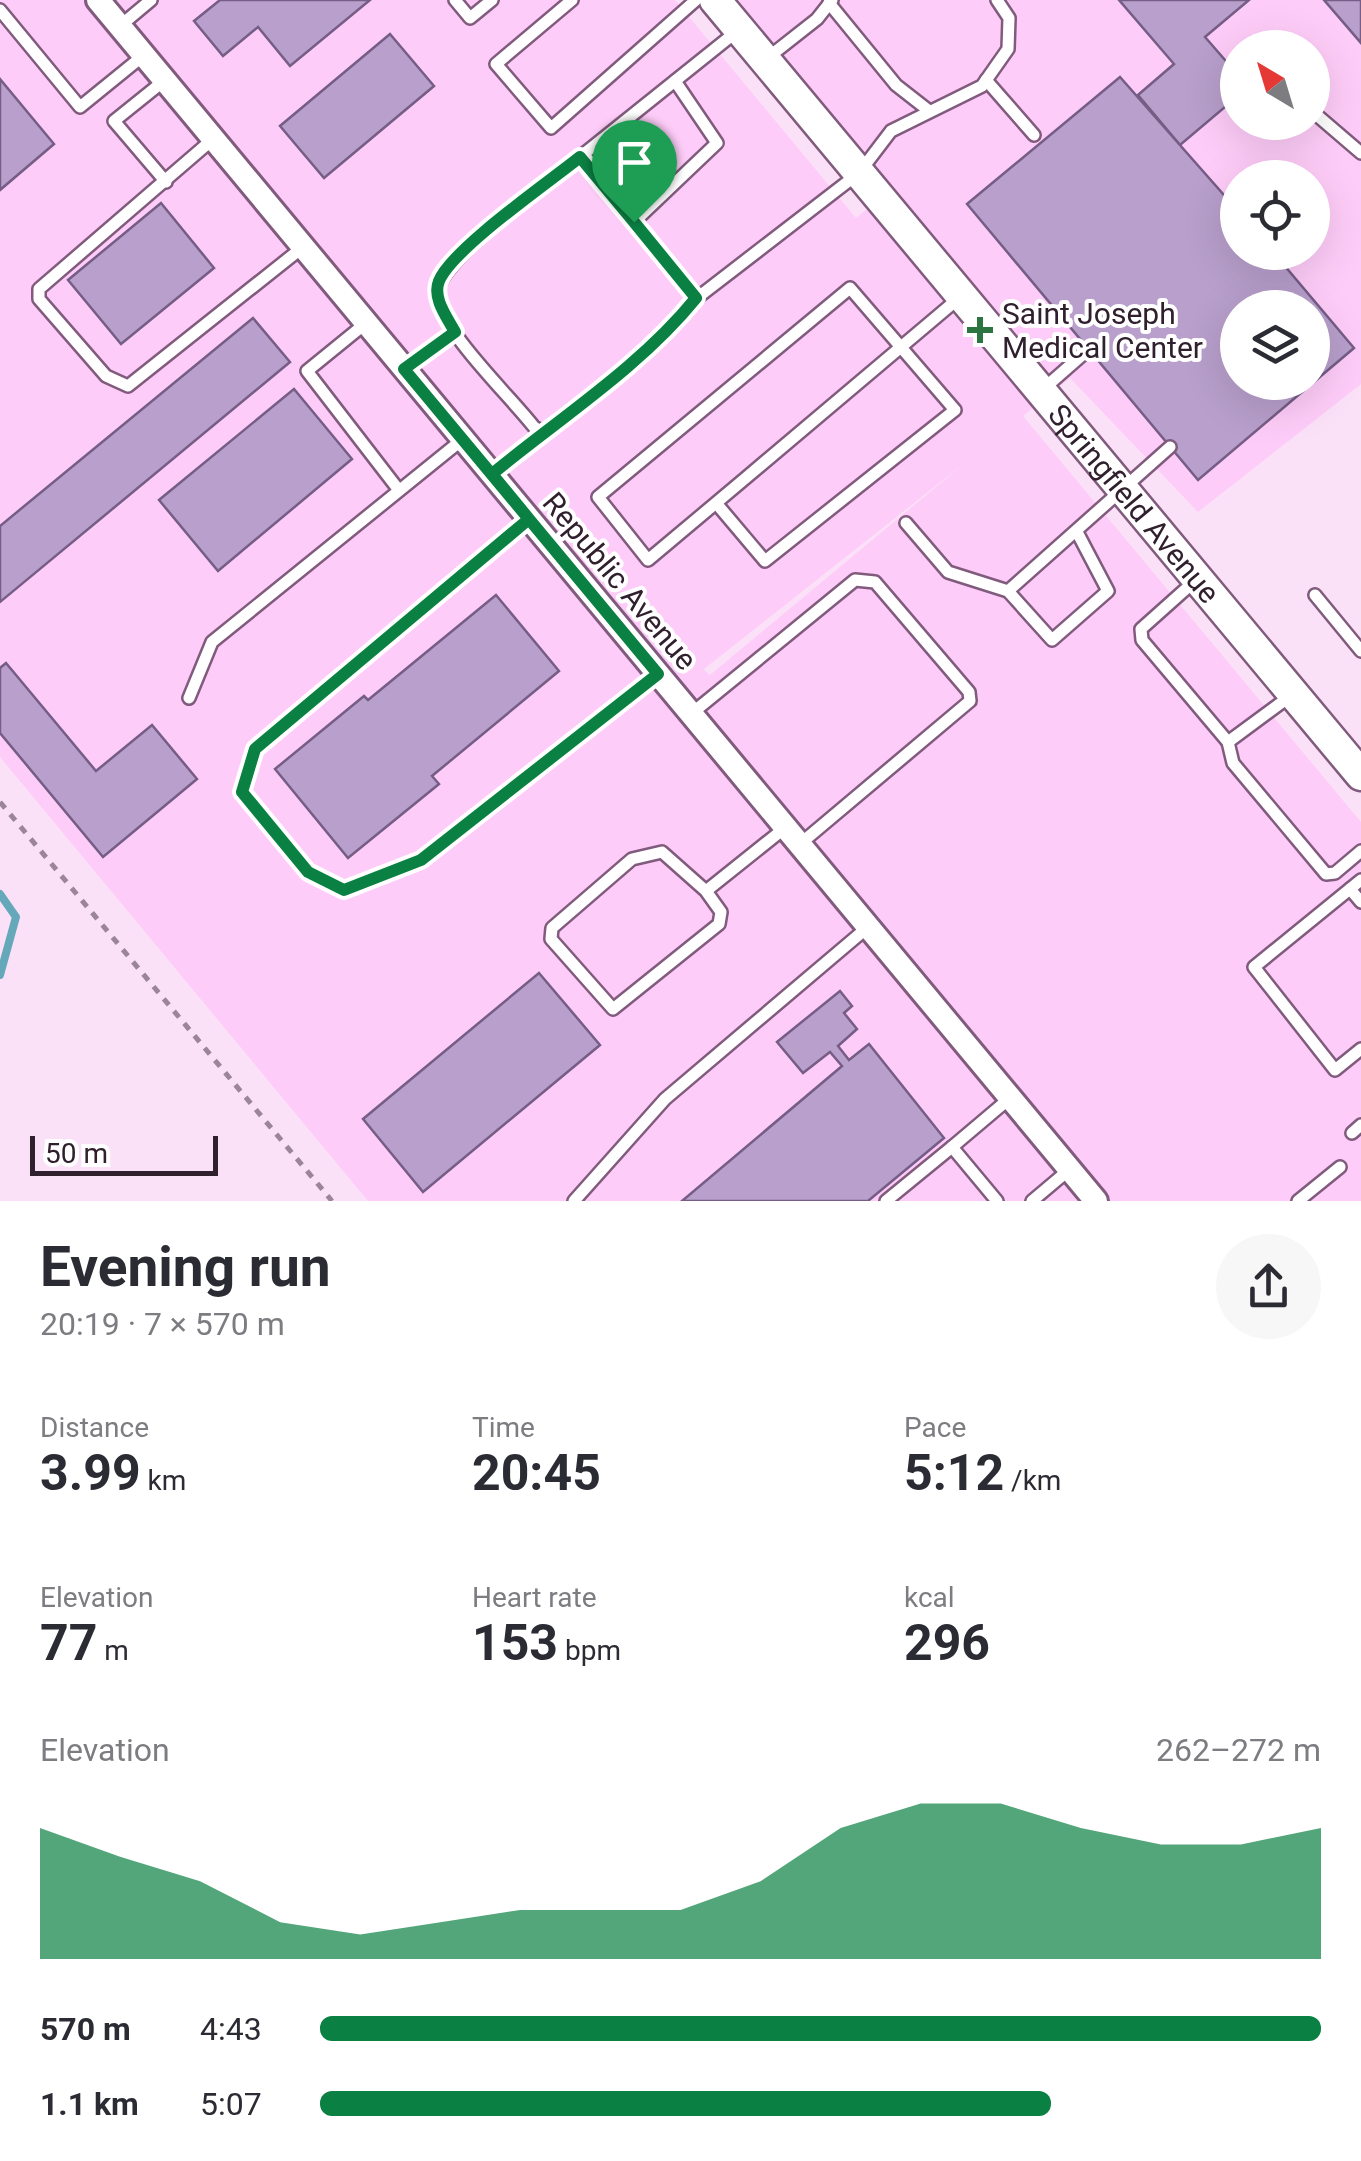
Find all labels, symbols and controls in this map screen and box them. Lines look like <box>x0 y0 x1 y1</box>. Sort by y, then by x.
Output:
north arrow <box>1220 30 1330 140</box>
map controls <box>1220 30 1330 400</box>
pin <box>592 120 677 223</box>
icon: arrive <box>607 135 662 190</box>
button: locate <box>1220 160 1330 270</box>
button: layers <box>1220 290 1330 400</box>
place label: Saint Joseph Medical Center <box>1002 296 1203 365</box>
marker: Saint Joseph Medical Center <box>967 317 993 343</box>
street label: Springfield Avenue <box>1042 397 1227 610</box>
street label: Republic Avenue <box>536 485 704 677</box>
scale bar <box>30 1131 218 1176</box>
text: 50 m <box>45 1137 108 1170</box>
button: share <box>1216 1234 1321 1339</box>
text: Evening run <box>40 1235 331 1299</box>
text: 20:19 · 7 × 570 m <box>40 1305 285 1343</box>
text: Distance <box>40 1411 149 1444</box>
text: Time <box>472 1411 535 1444</box>
text: Pace <box>904 1411 966 1444</box>
text: 3.99 <box>40 1444 141 1502</box>
text: 20:45 <box>472 1444 601 1502</box>
text: 5:12 <box>904 1444 1004 1502</box>
text: km <box>141 1464 186 1497</box>
text: /km <box>1004 1464 1061 1497</box>
text: Elevation <box>40 1581 153 1614</box>
text: Heart rate <box>472 1581 597 1614</box>
text: kcal <box>904 1581 955 1614</box>
text: 77 <box>40 1614 97 1672</box>
text: 153 <box>472 1614 558 1672</box>
text: 296 <box>904 1614 990 1672</box>
text: m <box>97 1634 129 1667</box>
text: bpm <box>558 1634 621 1667</box>
text: Elevation <box>40 1731 170 1769</box>
text: 262–272 m <box>1156 1731 1321 1769</box>
text: 570 m <box>40 2010 131 2048</box>
text: 4:43 <box>200 2010 262 2048</box>
text: 1.1 km <box>40 2085 139 2123</box>
text: 5:07 <box>200 2085 262 2123</box>

